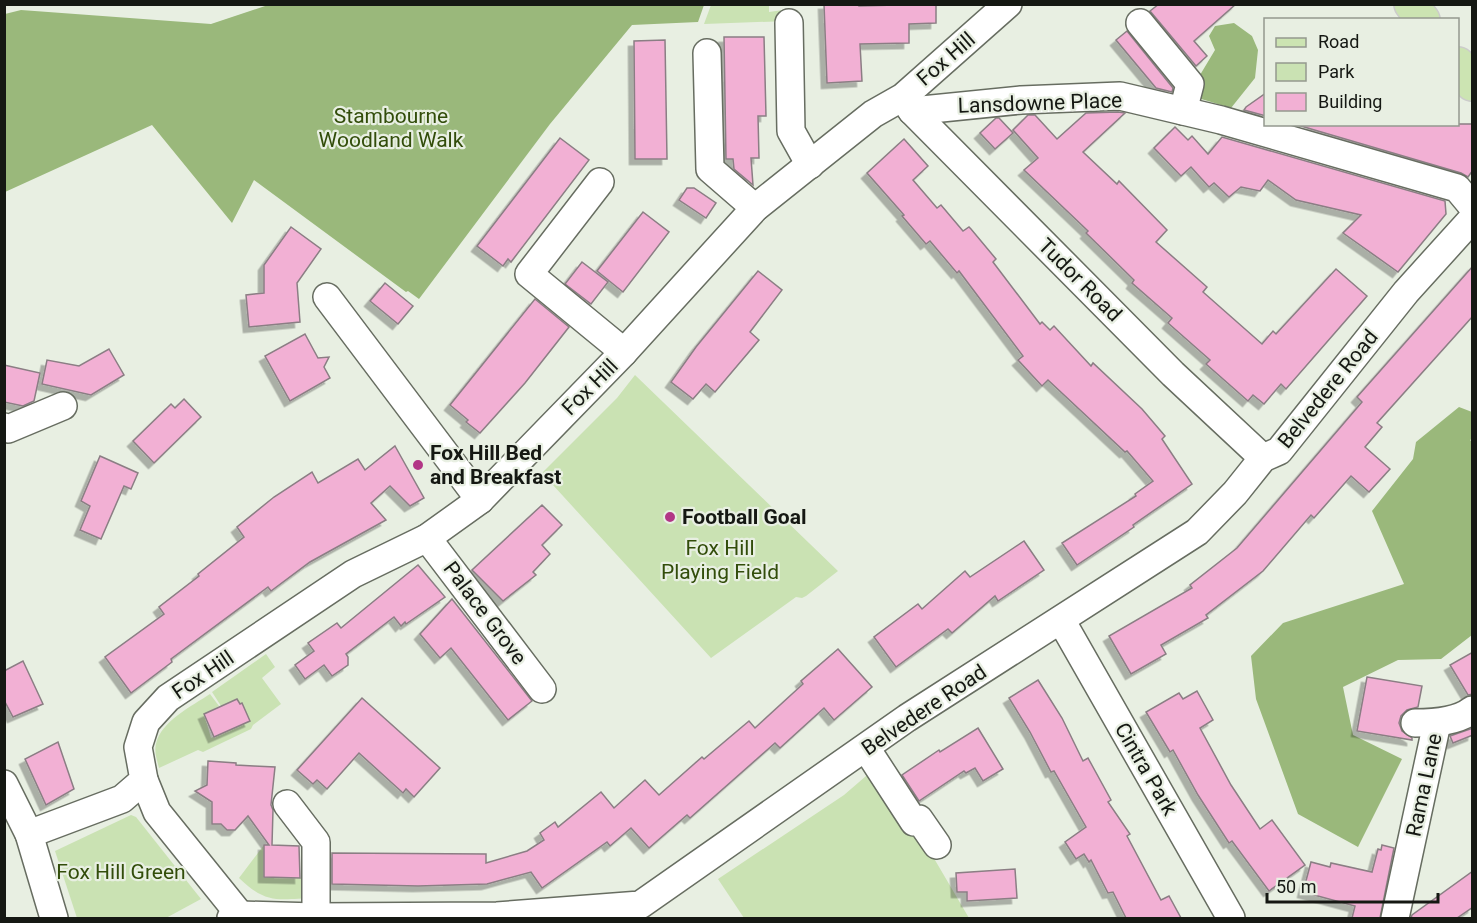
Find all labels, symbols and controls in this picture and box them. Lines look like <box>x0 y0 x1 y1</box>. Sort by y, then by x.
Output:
legend <box>1264 18 1459 126</box>
street label: Fox Hill <box>912 27 980 91</box>
text: Road <box>1318 31 1359 52</box>
text: Park <box>1318 61 1355 82</box>
street label: Lansdowne Place <box>957 88 1123 118</box>
text: Building <box>1318 91 1382 112</box>
park label: Stambourne Woodland Walk <box>319 104 464 152</box>
street label: Tudor Road <box>1034 234 1126 326</box>
street label: Belvedere Road <box>1273 325 1383 453</box>
street label: Fox Hill <box>557 354 623 420</box>
place label: Fox Hill Bed and Breakfast <box>430 441 561 489</box>
marker: Fox Hill Bed and Breakfast <box>411 458 425 472</box>
place label: Football Goal <box>682 505 806 529</box>
marker: Football Goal <box>663 510 677 524</box>
park label: Fox Hill Playing Field <box>661 536 779 584</box>
street label: Palace Grove <box>439 557 531 669</box>
street label: Fox Hill <box>168 646 238 704</box>
street label: Belvedere Road <box>857 660 991 760</box>
street label: Cintra Park <box>1110 718 1182 820</box>
street label: Rama Lane <box>1401 731 1447 839</box>
park label: Fox Hill Green <box>56 860 186 884</box>
scale bar <box>1267 866 1438 904</box>
text: 50 m <box>1276 876 1316 897</box>

